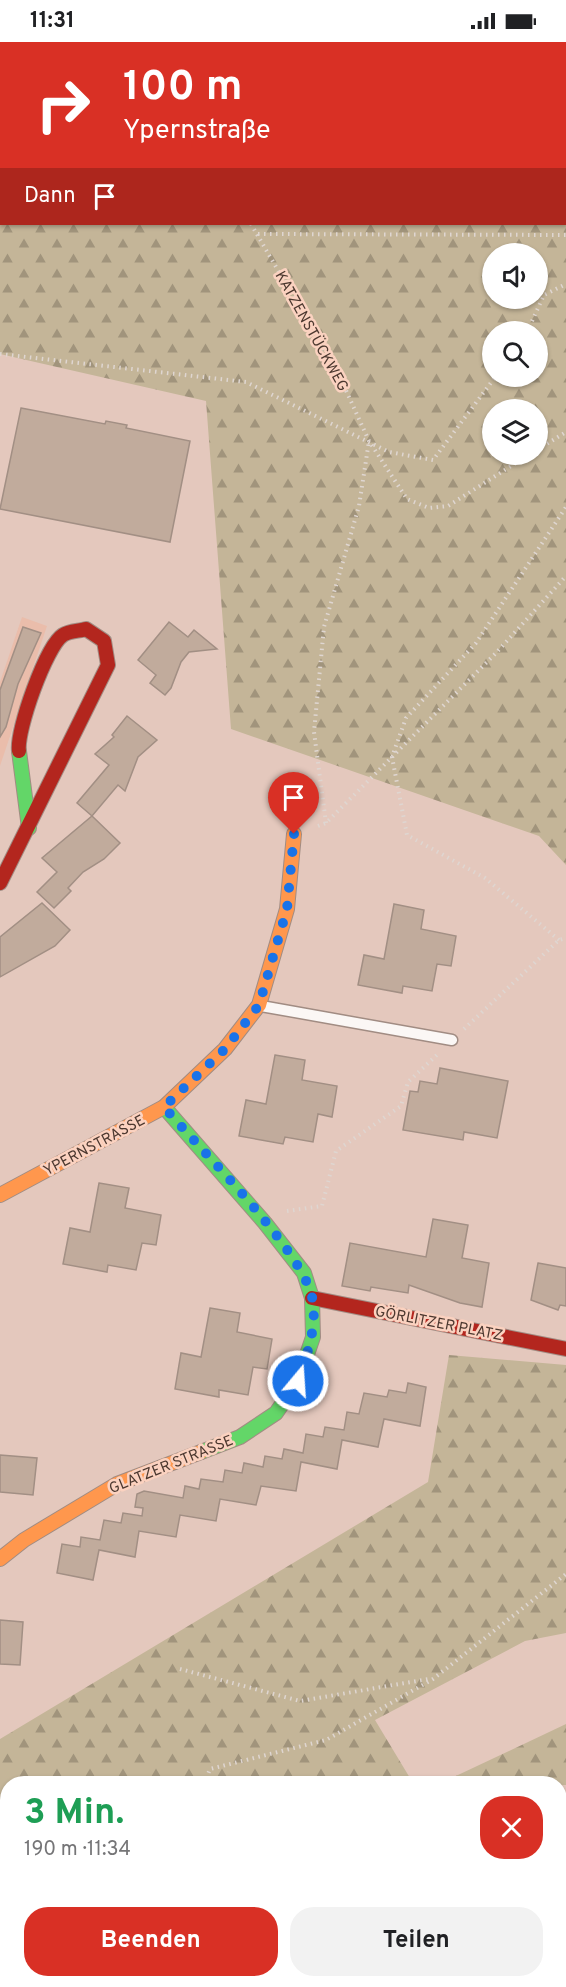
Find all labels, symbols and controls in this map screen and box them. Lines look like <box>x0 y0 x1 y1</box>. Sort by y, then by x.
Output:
text: 11:31 <box>30 8 75 35</box>
text: 100 m <box>123 62 242 115</box>
icon: right <box>24 66 102 144</box>
text: Ypernstraße <box>123 114 270 148</box>
icon: arrive <box>88 180 121 213</box>
text: Dann <box>24 183 76 210</box>
map controls <box>482 243 548 465</box>
button: sound <box>482 243 548 309</box>
street label: KATZENSTÜCKWEG <box>270 268 353 395</box>
button: search <box>482 321 548 387</box>
button: layers <box>482 399 548 465</box>
pin <box>268 772 319 834</box>
icon: arrive <box>277 781 310 814</box>
street label: YPERNSTRASSE <box>41 1112 149 1181</box>
street label: GÖRLITZER PLATZ <box>373 1302 504 1346</box>
position arrow <box>266 1349 330 1413</box>
street label: GLATZER STRASSE <box>107 1432 236 1499</box>
text: 3 Min. <box>24 1791 124 1837</box>
button: close <box>480 1796 543 1859</box>
text: 190 m · 11:34 <box>24 1837 131 1863</box>
button: Beenden <box>24 1907 278 1976</box>
button: Teilen <box>290 1907 543 1976</box>

